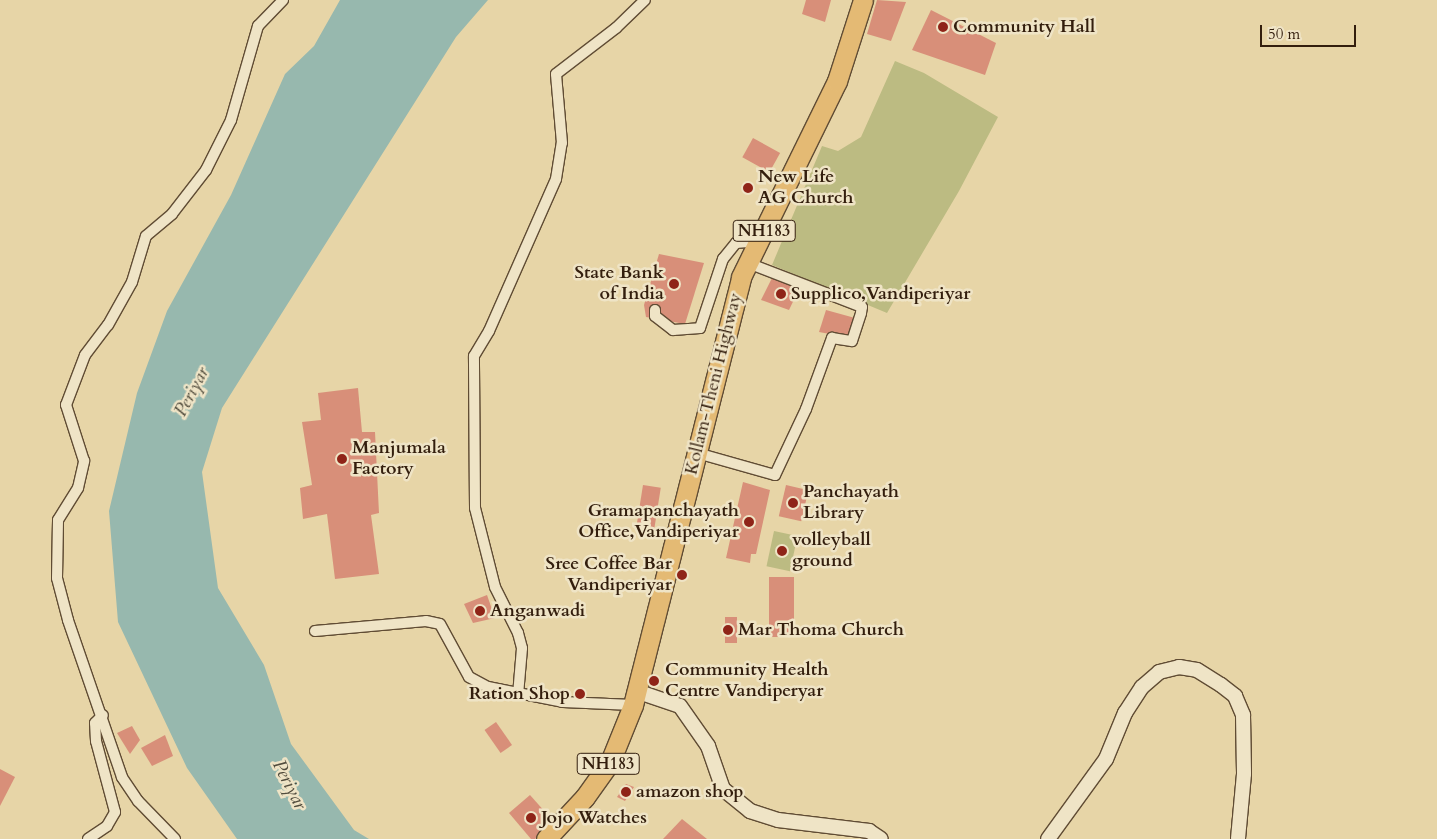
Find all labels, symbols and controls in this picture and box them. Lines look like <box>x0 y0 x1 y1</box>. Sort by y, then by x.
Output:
scale bar <box>1262 15 1358 47</box>
place label: Community Hall <box>953 16 1095 38</box>
marker: Community Hall <box>937 21 949 33</box>
text: 50 m <box>1268 24 1300 44</box>
place label: New Life AG Church <box>758 167 854 210</box>
marker: New Life AG Church <box>742 182 754 194</box>
road number: NH183 <box>732 218 796 245</box>
place label: State Bank of India <box>574 263 664 306</box>
marker: State Bank of India <box>668 278 680 290</box>
place label: Supplico,Vandiperiyar <box>791 283 971 305</box>
marker: Supplico,Vandiperiyar <box>775 288 787 300</box>
street label: Kollam-Theni Highway <box>681 291 747 477</box>
water label: Periyar <box>170 363 214 421</box>
place label: Manjumala Factory <box>352 438 446 480</box>
marker: Manjumala Factory <box>336 453 348 465</box>
place label: Panchayath Library <box>803 482 899 524</box>
marker: Panchayath Library <box>787 497 799 509</box>
place label: Gramapanchayath Office,Vandiperiyar <box>578 501 739 544</box>
marker: Gramapanchayath Office,Vandiperiyar <box>743 516 755 528</box>
place label: volleyball ground <box>792 530 871 572</box>
marker: volleyball ground <box>776 545 788 557</box>
place label: Sree Coffee Bar Vandiperiyar <box>546 554 672 596</box>
marker: Sree Coffee Bar Vandiperiyar <box>676 569 688 581</box>
place label: Anganwadi <box>490 600 585 622</box>
marker: Anganwadi <box>474 605 486 617</box>
place label: Mar Thoma Church <box>738 619 904 641</box>
marker: Mar Thoma Church <box>722 624 734 636</box>
place label: Community Health Centre Vandiperyar <box>665 660 828 702</box>
marker: Community Health Centre Vandiperyar <box>647 674 661 688</box>
place label: Ration Shop <box>469 683 570 705</box>
marker: Ration Shop <box>574 688 586 700</box>
road number: NH183 <box>576 751 640 778</box>
water label: Periyar <box>267 756 311 814</box>
place label: amazon shop <box>636 781 743 803</box>
marker: amazon shop <box>620 786 632 798</box>
place label: Jojo Watches <box>541 807 647 829</box>
marker: Jojo Watches <box>525 812 537 824</box>

